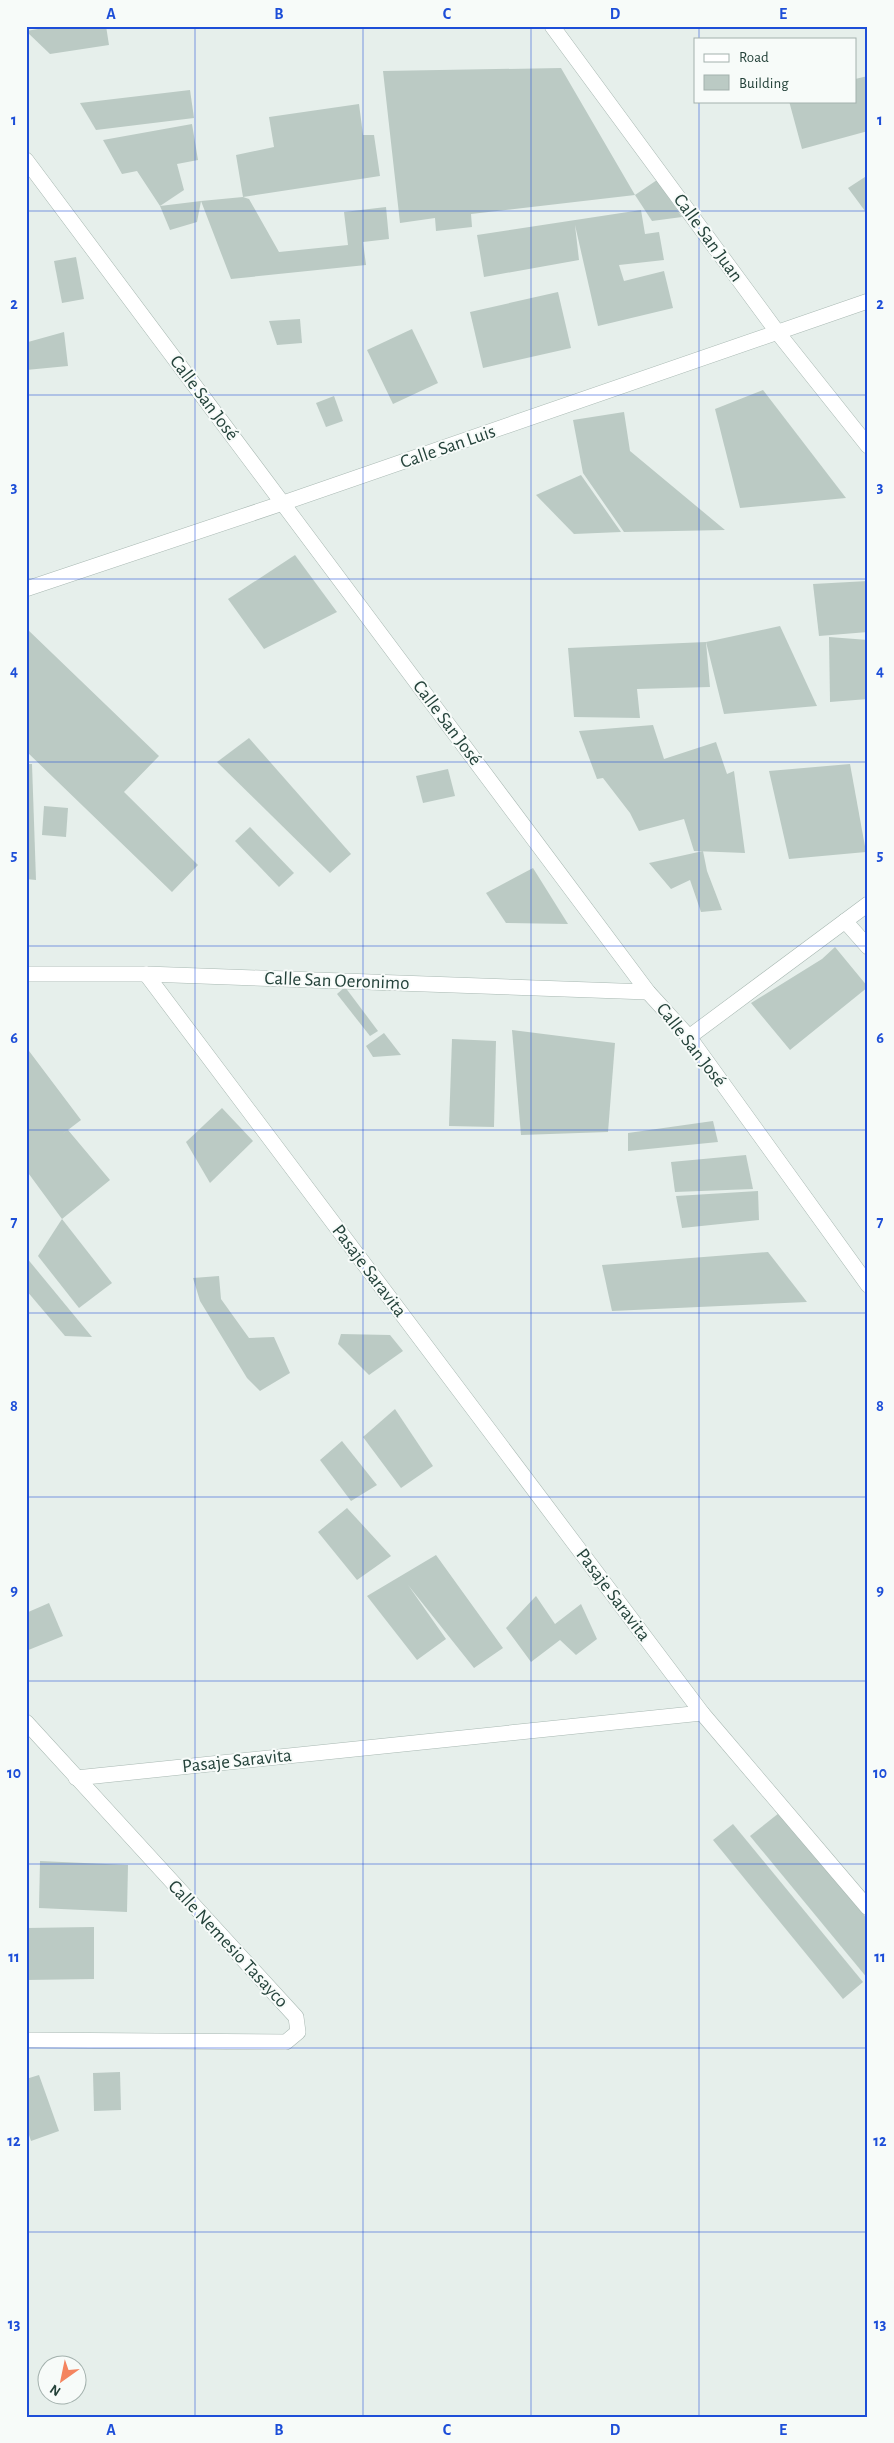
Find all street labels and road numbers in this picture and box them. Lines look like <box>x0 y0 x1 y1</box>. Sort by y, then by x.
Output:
street label: Calle San Juan <box>670 190 746 286</box>
street label: Calle San José <box>166 352 242 444</box>
street label: Calle San Luis <box>398 422 498 472</box>
street label: Calle San José <box>409 677 485 769</box>
street label: Calle San Oeronimo <box>264 969 410 993</box>
street label: Calle San José <box>653 999 729 1091</box>
street label: Pasaje Saravita <box>328 1221 410 1321</box>
street label: Pasaje Saravita <box>572 1545 654 1645</box>
street label: Pasaje Saravita <box>181 1746 293 1776</box>
street label: Calle Nemesio Tasayco <box>164 1877 292 2011</box>

